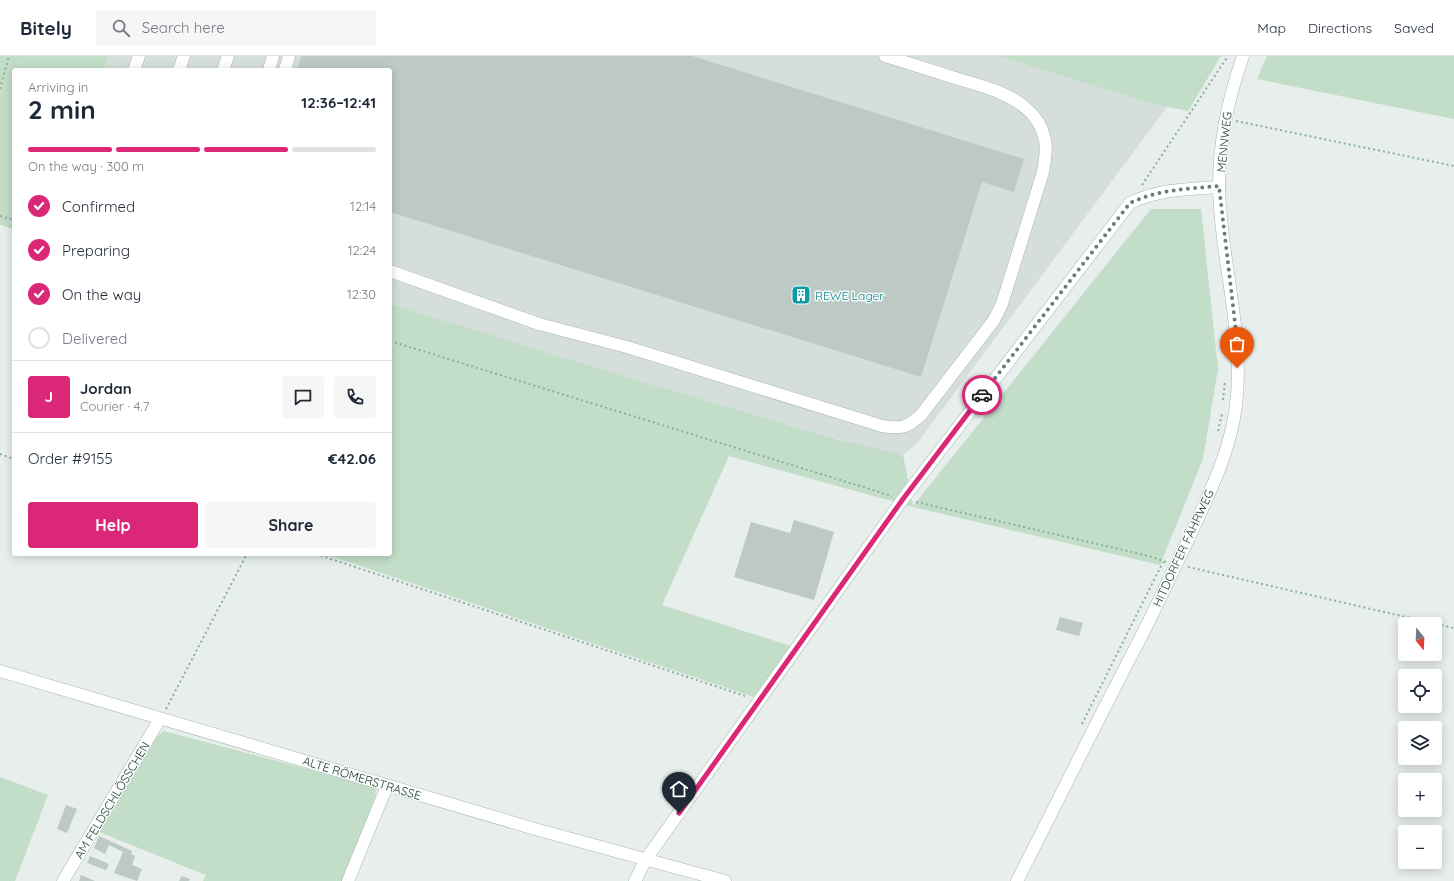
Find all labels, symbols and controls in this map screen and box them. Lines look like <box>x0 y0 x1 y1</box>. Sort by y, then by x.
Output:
search box <box>96 10 376 46</box>
text: Bitely <box>20 16 72 40</box>
icon: search <box>110 17 132 39</box>
text: Search here <box>142 18 225 37</box>
text: Map <box>1257 19 1286 37</box>
text: Directions <box>1308 19 1372 37</box>
text: Saved <box>1394 19 1434 37</box>
text: Arriving in <box>28 79 88 95</box>
text: 2 min <box>28 93 96 126</box>
text: 12:36–12:41 <box>301 93 376 112</box>
street label: MENNWEG <box>1213 111 1235 173</box>
text: On the way · 300 m <box>28 158 144 174</box>
icon: check <box>28 195 50 217</box>
text: Confirmed <box>62 197 135 216</box>
text: 12:14 <box>350 198 376 214</box>
icon: check <box>28 239 50 261</box>
text: Preparing <box>62 241 130 260</box>
text: 12:24 <box>348 242 376 258</box>
icon: check <box>28 283 50 305</box>
building icon: REWE Lager <box>790 284 812 306</box>
text: On the way <box>62 285 141 304</box>
text: 12:30 <box>347 286 376 302</box>
place label: REWE Lager <box>815 288 884 303</box>
pin <box>1220 327 1254 368</box>
text: Delivered <box>62 329 127 348</box>
icon: bag <box>1226 333 1248 355</box>
courier <box>962 375 1002 415</box>
button: chat <box>282 376 324 418</box>
button: phone <box>334 376 376 418</box>
text: Jordan <box>80 379 132 398</box>
icon: car <box>971 384 993 406</box>
text: J <box>45 387 53 406</box>
text: Courier · 4.7 <box>80 398 149 414</box>
text: Order #9155 <box>28 449 113 468</box>
text: €42.06 <box>328 449 376 468</box>
street label: HITDORFER FÄHRWEG <box>1149 487 1217 609</box>
button: Help <box>28 502 198 548</box>
button: Share <box>206 502 376 548</box>
north arrow <box>1398 617 1442 661</box>
map controls <box>1398 617 1442 869</box>
button: locate <box>1398 669 1442 713</box>
button: layers <box>1398 721 1442 765</box>
street label: AM FELDSCHLÖSSCHEN <box>71 739 153 861</box>
street label: ALTE RÖMERSTRASSE <box>301 753 423 803</box>
pin <box>662 772 696 813</box>
button: + <box>1398 773 1442 817</box>
icon: home <box>668 778 690 800</box>
button: − <box>1398 825 1442 869</box>

